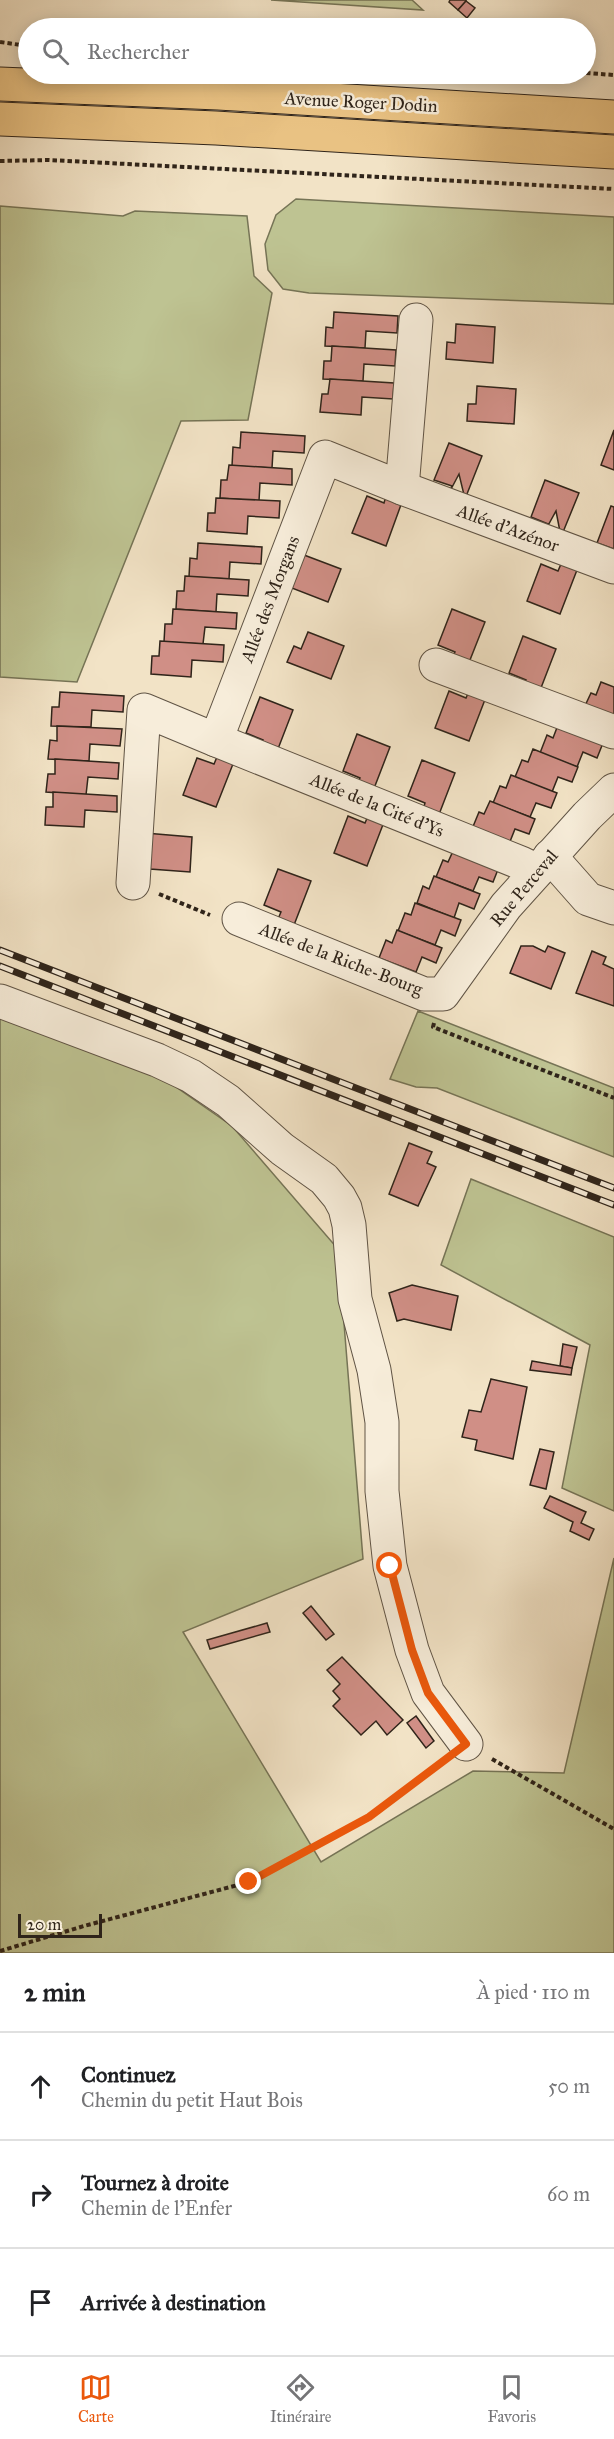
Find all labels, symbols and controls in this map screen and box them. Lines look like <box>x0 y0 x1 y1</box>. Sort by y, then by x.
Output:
search box <box>18 18 596 84</box>
icon: search <box>39 35 72 68</box>
text: Rechercher <box>87 38 189 65</box>
street label: Avenue Roger Dodin <box>283 87 438 118</box>
street label: Allée d'Azénor <box>453 499 562 557</box>
street label: Allée des Morgans <box>235 532 305 667</box>
street label: Allée de la Cité d'Ys <box>306 768 447 842</box>
street label: Rue Perceval <box>485 845 563 931</box>
street label: Allée de la Riche-Bourg <box>255 917 426 1001</box>
route start <box>376 1552 402 1578</box>
route end <box>235 1868 261 1894</box>
scale bar <box>18 1911 102 1938</box>
text: 20 m <box>27 1915 61 1934</box>
text: 2 min <box>24 1976 85 2008</box>
text: À pied · 110 m <box>477 1980 590 2004</box>
text: Continuez <box>81 2061 176 2088</box>
icon: ahead <box>24 2070 57 2103</box>
text: 50 m <box>548 2074 590 2098</box>
text: Chemin du petit Haut Bois <box>81 2088 303 2112</box>
text: Tournez à droite <box>81 2169 229 2196</box>
icon: right <box>24 2178 57 2211</box>
text: 60 m <box>547 2182 590 2206</box>
text: Chemin de l'Enfer <box>81 2196 232 2220</box>
icon: arrive <box>24 2286 57 2319</box>
text: Arrivée à destination <box>81 2289 266 2316</box>
tab: Carte <box>78 2371 114 2426</box>
tab: Itinéraire <box>270 2371 331 2426</box>
tab: Favoris <box>487 2371 536 2426</box>

